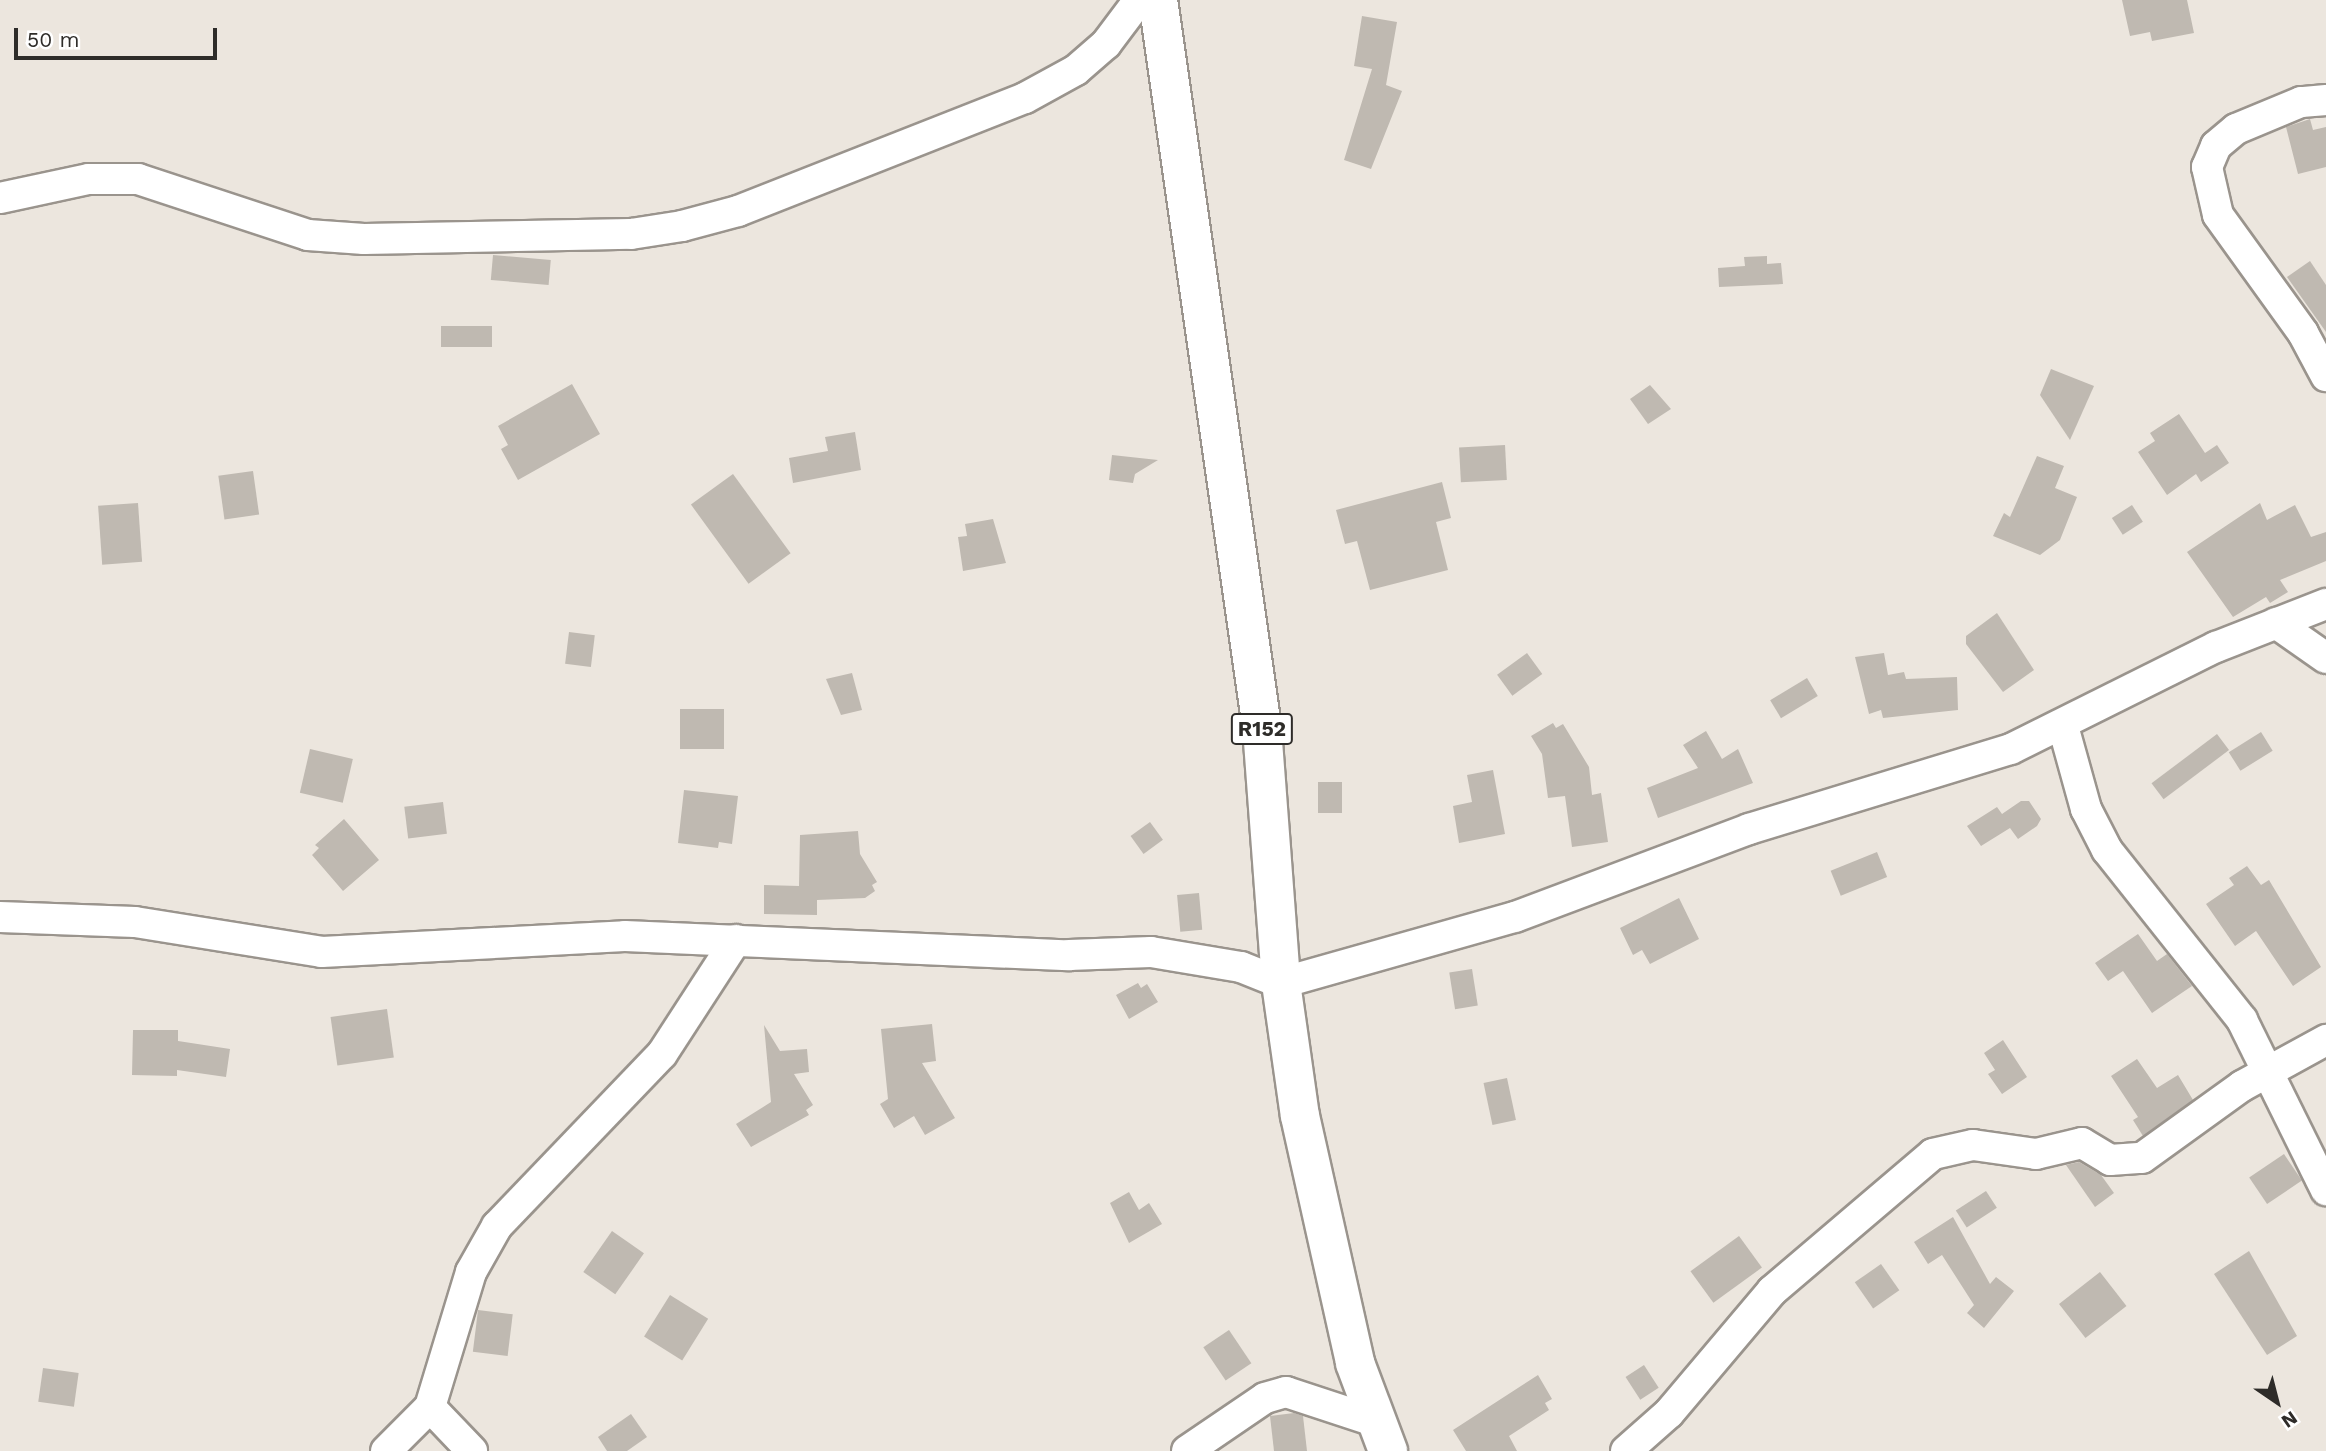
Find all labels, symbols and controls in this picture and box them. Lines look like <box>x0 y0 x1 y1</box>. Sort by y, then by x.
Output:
scale bar <box>18 14 220 58</box>
text: 50 m <box>27 27 79 52</box>
road number: R152 <box>1230 712 1294 746</box>
north arrow <box>2242 1367 2312 1437</box>
text: N <box>2277 1406 2302 1433</box>

